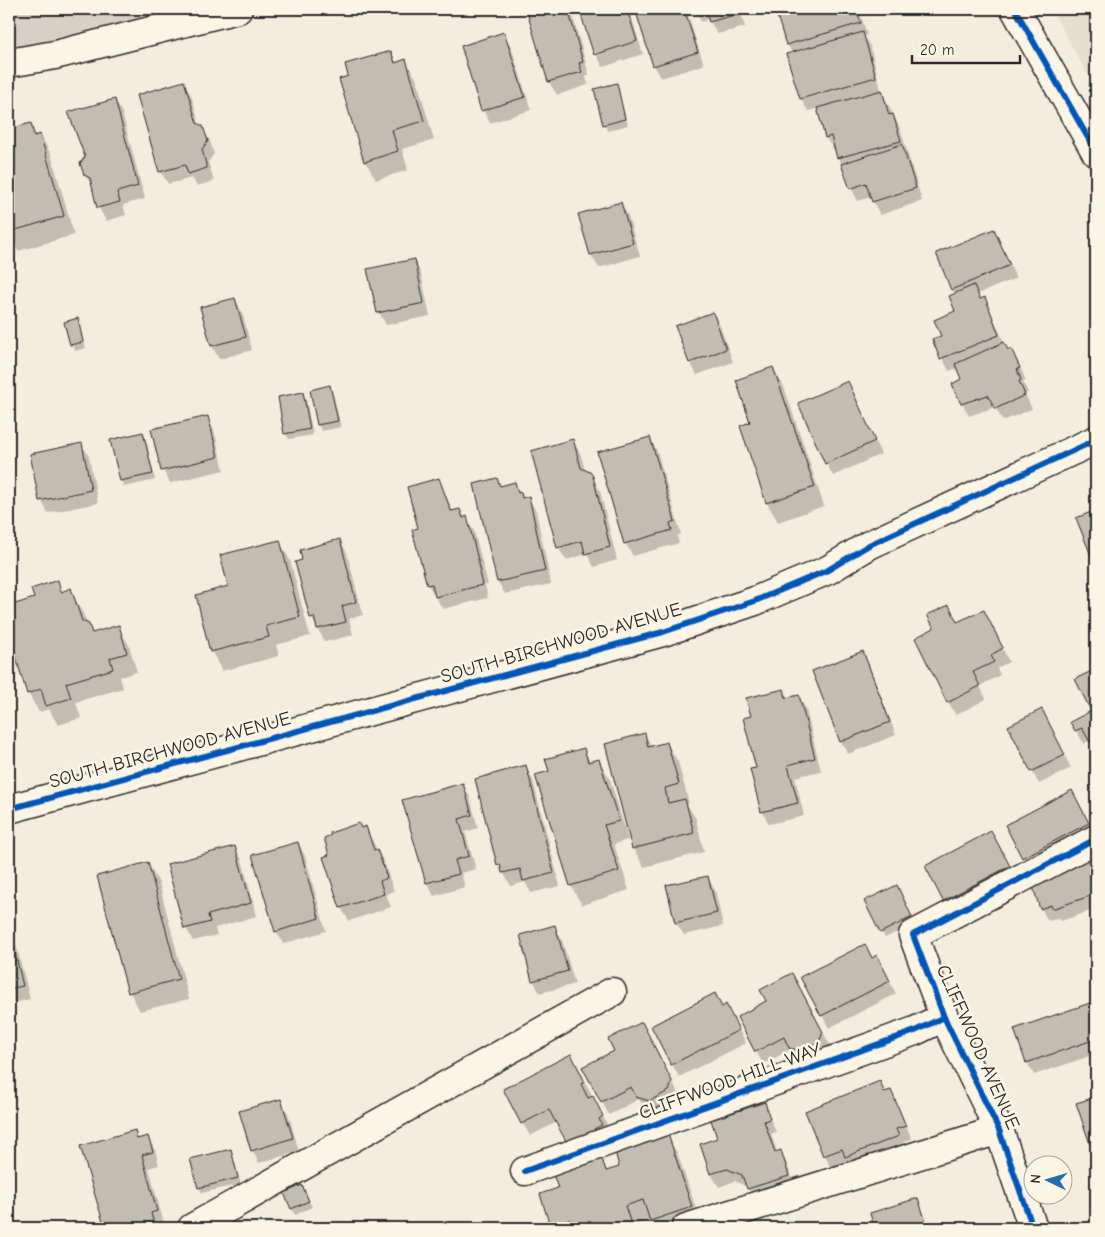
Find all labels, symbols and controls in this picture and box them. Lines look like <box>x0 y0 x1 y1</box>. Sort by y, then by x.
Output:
scale bar <box>912 32 1020 64</box>
text: 20 m <box>920 41 954 59</box>
street label: SOUTH BIRCHWOOD AVENUE <box>438 598 684 688</box>
street label: SOUTH BIRCHWOOD AVENUE <box>47 707 293 793</box>
street label: CLIFFWOOD AVENUE <box>932 961 1024 1133</box>
street label: CLIFFWOOD HILL WAY <box>636 1038 825 1124</box>
north arrow <box>1022 1154 1072 1204</box>
text: N <box>1027 1174 1044 1184</box>

